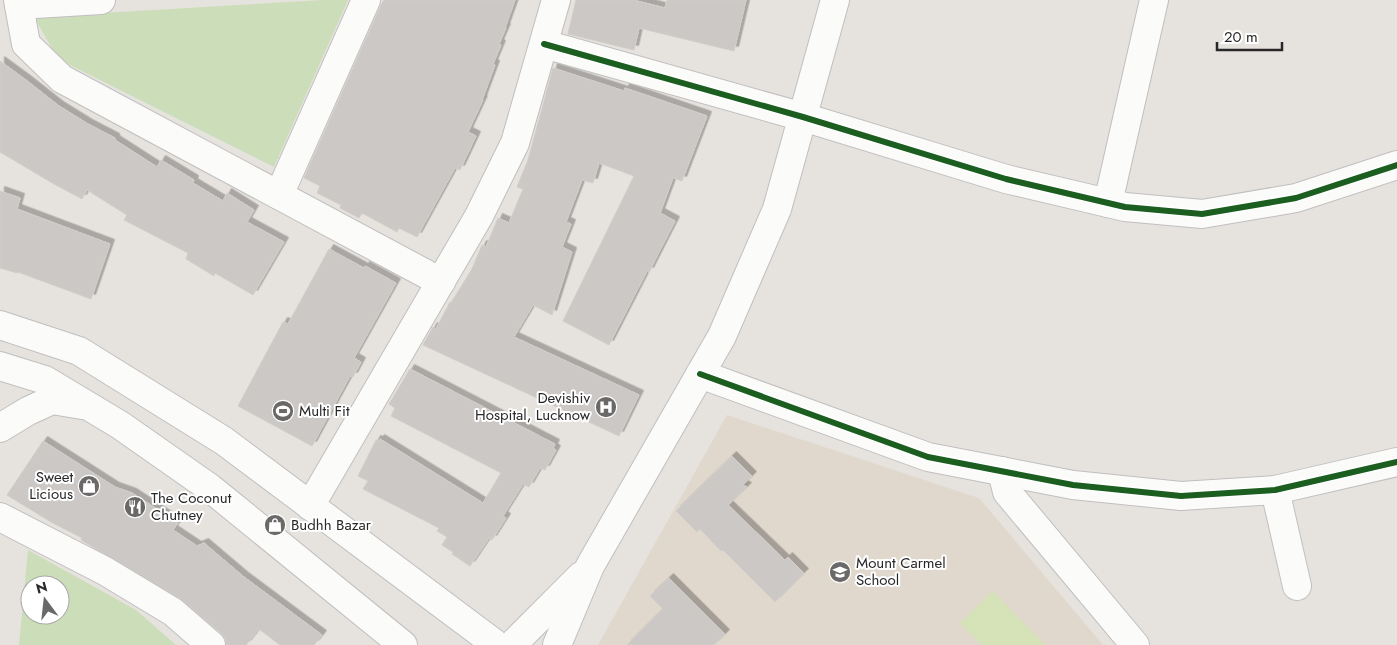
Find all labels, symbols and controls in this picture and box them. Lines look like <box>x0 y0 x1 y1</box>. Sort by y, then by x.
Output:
scale bar <box>1217 20 1282 52</box>
text: 20 m <box>1224 26 1258 48</box>
place label: Devishiv Hospital, Lucknow <box>475 387 591 426</box>
hospital icon: Devishiv Hospital, Lucknow <box>594 395 618 419</box>
sports icon: Multi Fit <box>271 399 295 423</box>
place label: Multi Fit <box>299 400 350 422</box>
place label: Sweet Licious <box>29 466 73 505</box>
shop icon: Sweet Licious <box>77 474 101 498</box>
place label: The Coconut Chutney <box>151 487 232 526</box>
restaurant icon: The Coconut Chutney <box>123 495 147 519</box>
shop icon: Budhh Bazar <box>263 513 287 537</box>
place label: Budhh Bazar <box>291 514 372 536</box>
place label: Mount Carmel School <box>856 552 946 591</box>
school or university icon: Mount Carmel School <box>828 560 852 584</box>
north arrow <box>20 575 70 625</box>
text: N <box>34 576 50 599</box>

